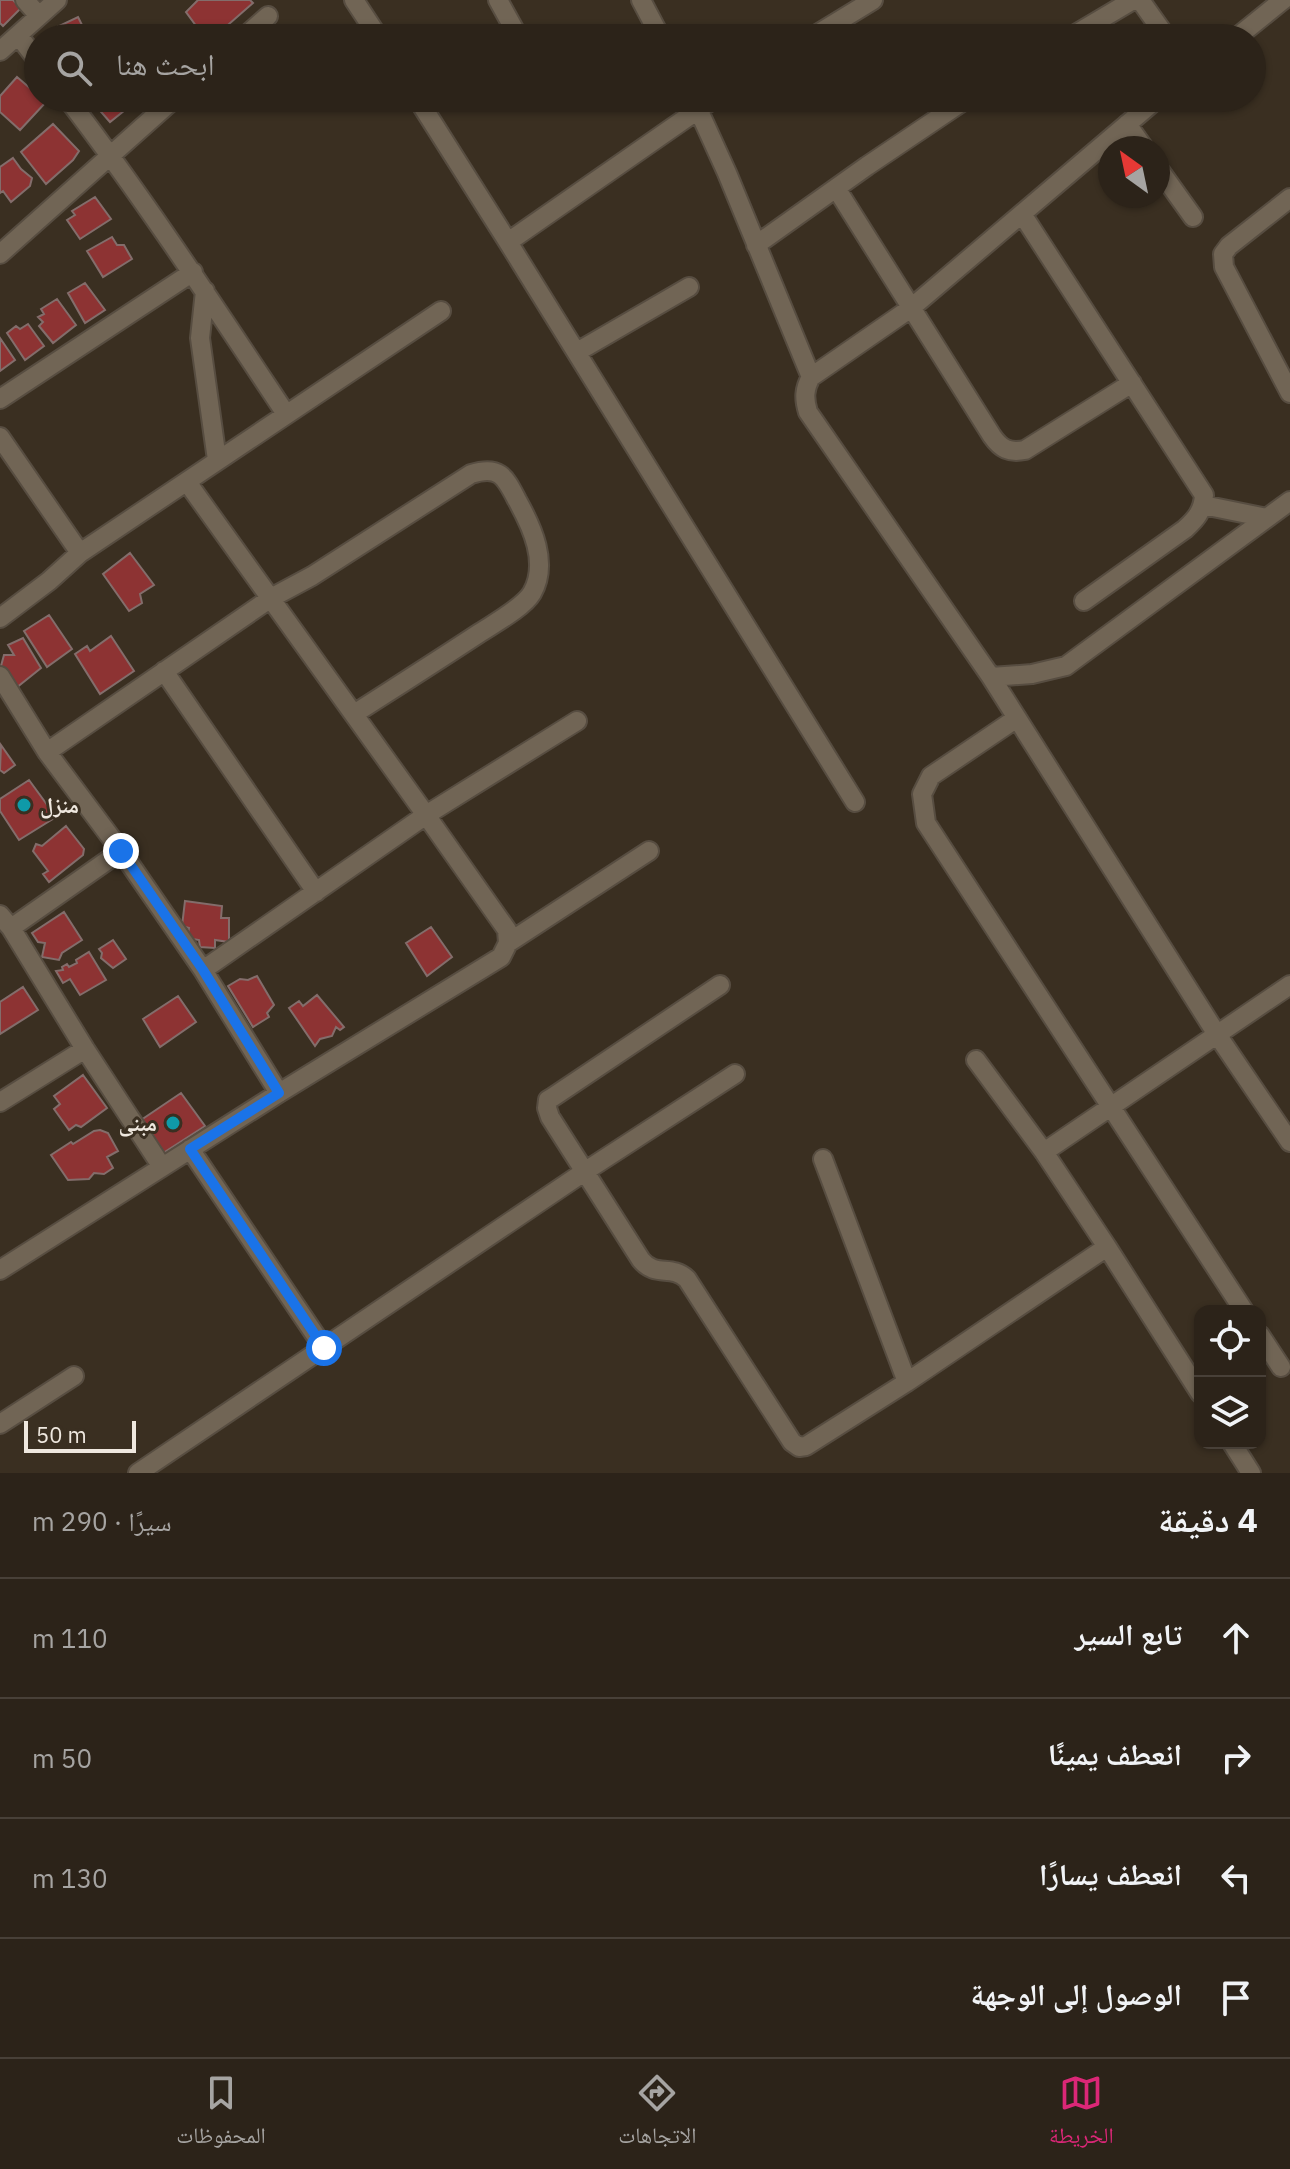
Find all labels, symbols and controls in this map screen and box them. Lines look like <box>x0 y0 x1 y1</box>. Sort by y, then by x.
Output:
search box <box>24 24 1266 112</box>
text: ابحث هنا <box>116 44 215 83</box>
icon: search <box>52 46 96 90</box>
north arrow <box>1098 136 1170 208</box>
place label: منزل <box>40 790 79 819</box>
marker: منزل <box>15 796 33 814</box>
route end <box>103 833 139 869</box>
place label: مبنى <box>119 1108 157 1137</box>
marker: مبنى <box>164 1114 182 1132</box>
map controls <box>1194 1305 1266 1449</box>
button: locate <box>1194 1305 1266 1377</box>
route start <box>306 1330 342 1366</box>
button: layers <box>1194 1377 1266 1449</box>
scale bar <box>24 1417 136 1453</box>
text: 50 m <box>36 1420 87 1449</box>
text: 4 دقيقة <box>1158 1497 1258 1541</box>
text: سيرًا · 290 m <box>32 1504 172 1538</box>
text: تابع السير <box>1075 1614 1182 1653</box>
icon: ahead <box>1214 1616 1258 1660</box>
text: 110 m <box>32 1621 108 1655</box>
text: انعطف يمينًا <box>1048 1734 1182 1773</box>
icon: right <box>1214 1736 1258 1780</box>
text: 50 m <box>32 1741 92 1775</box>
text: انعطف يسارًا <box>1039 1854 1182 1893</box>
icon: left <box>1214 1856 1258 1900</box>
text: 130 m <box>32 1861 108 1895</box>
text: الوصول إلى الوجهة <box>971 1974 1182 2013</box>
icon: arrive <box>1214 1976 1258 2020</box>
tab: المحفوظات <box>176 2071 266 2157</box>
tab: الاتجاهات <box>618 2071 696 2157</box>
tab: الخريطة <box>1049 2071 1114 2157</box>

